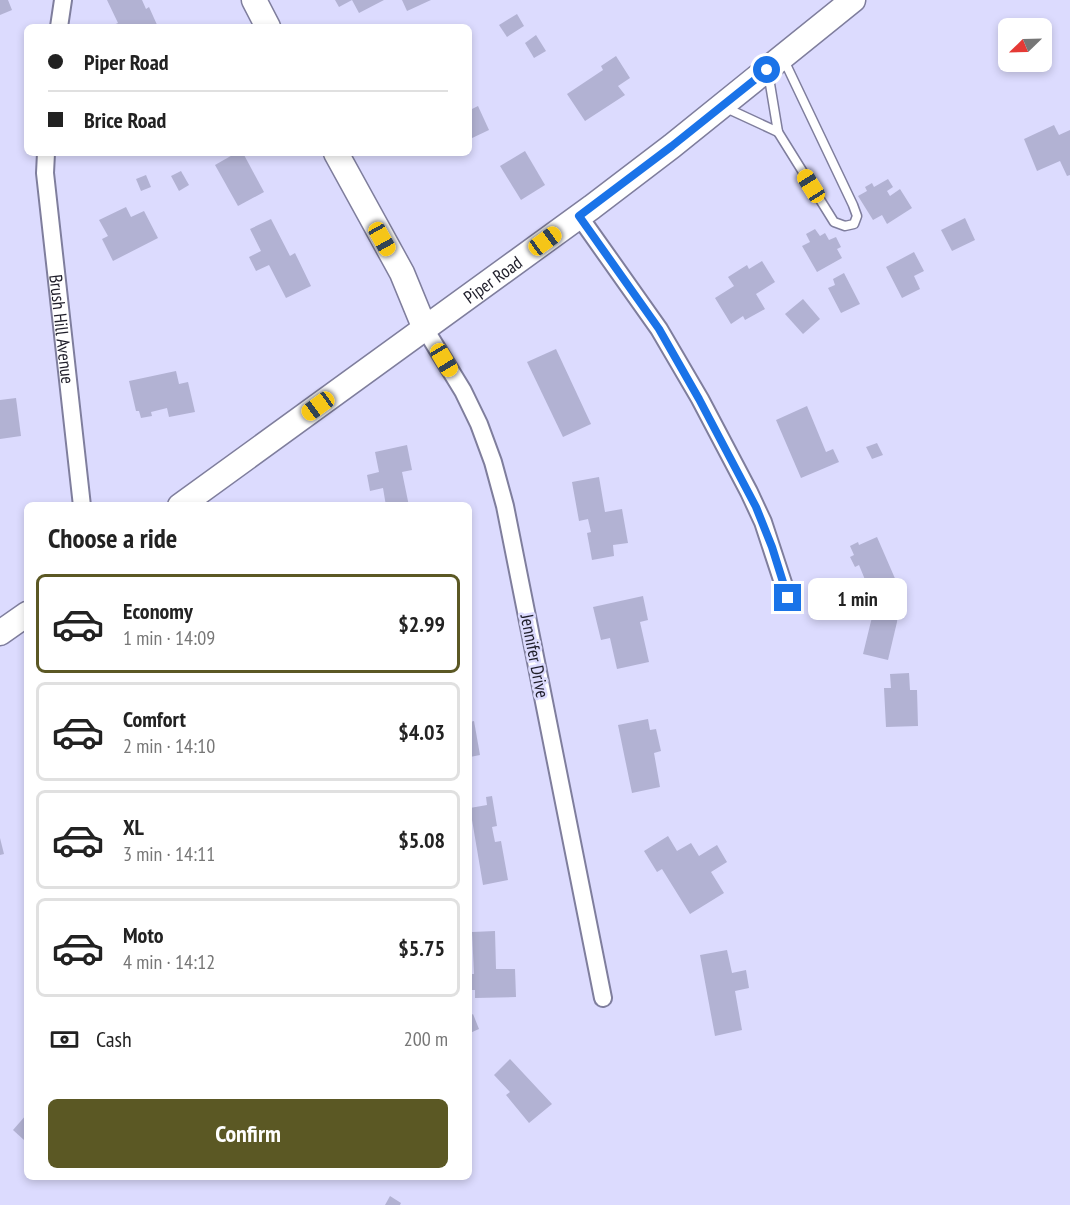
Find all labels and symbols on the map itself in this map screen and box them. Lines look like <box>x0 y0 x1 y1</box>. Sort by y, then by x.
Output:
north arrow <box>998 18 1052 72</box>
route start <box>753 56 780 83</box>
car <box>794 166 828 206</box>
car <box>365 219 399 259</box>
car <box>525 223 565 259</box>
street label: Piper Road <box>459 250 526 308</box>
street label: Brush Hill Avenue <box>45 273 80 385</box>
car <box>427 340 461 380</box>
car <box>298 388 338 424</box>
callout: 1 min <box>809 577 908 619</box>
route end <box>774 584 801 611</box>
street label: Jennifer Drive <box>515 611 554 700</box>

